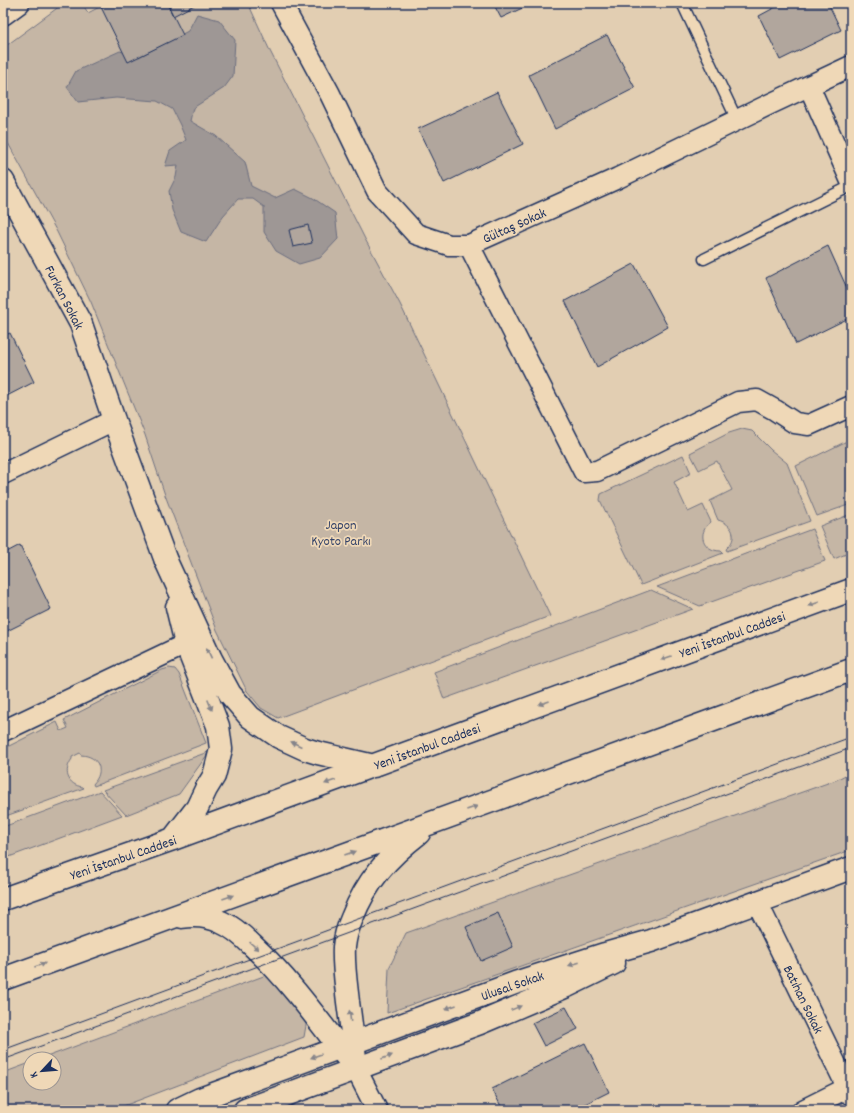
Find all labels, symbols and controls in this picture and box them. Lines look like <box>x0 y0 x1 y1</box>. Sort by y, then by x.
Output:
street label: Gültaş Sokak <box>480 204 550 250</box>
street label: Furkan Sokak <box>38 262 88 334</box>
park label: Japon Kyoto Parkı <box>311 516 371 552</box>
one-way arrow <box>808 601 820 607</box>
street label: Yeni İstanbul Caddesi <box>677 607 789 664</box>
one-way arrow <box>206 648 212 659</box>
one-way arrow <box>660 656 672 662</box>
one-way arrow <box>207 700 213 712</box>
one-way arrow <box>538 700 550 706</box>
street label: Yeni İstanbul Caddesi <box>372 719 484 776</box>
one-way arrow <box>290 741 301 747</box>
one-way arrow <box>324 779 336 785</box>
one-way arrow <box>466 805 478 811</box>
street label: Yeni İstanbul Caddesi <box>68 831 180 886</box>
one-way arrow <box>344 849 356 855</box>
one-way arrow <box>222 894 234 900</box>
one-way arrow <box>249 941 258 950</box>
one-way arrow <box>567 961 579 967</box>
one-way arrow <box>34 962 46 968</box>
street label: Batıhan Sokak <box>777 962 828 1038</box>
street label: Ulusal Sokak <box>478 967 547 1007</box>
one-way arrow <box>445 1004 457 1010</box>
one-way arrow <box>510 1005 521 1011</box>
one-way arrow <box>347 1010 353 1022</box>
north arrow <box>22 1051 62 1091</box>
one-way arrow <box>309 1054 321 1060</box>
one-way arrow <box>381 1054 393 1060</box>
text: K <box>27 1069 43 1080</box>

